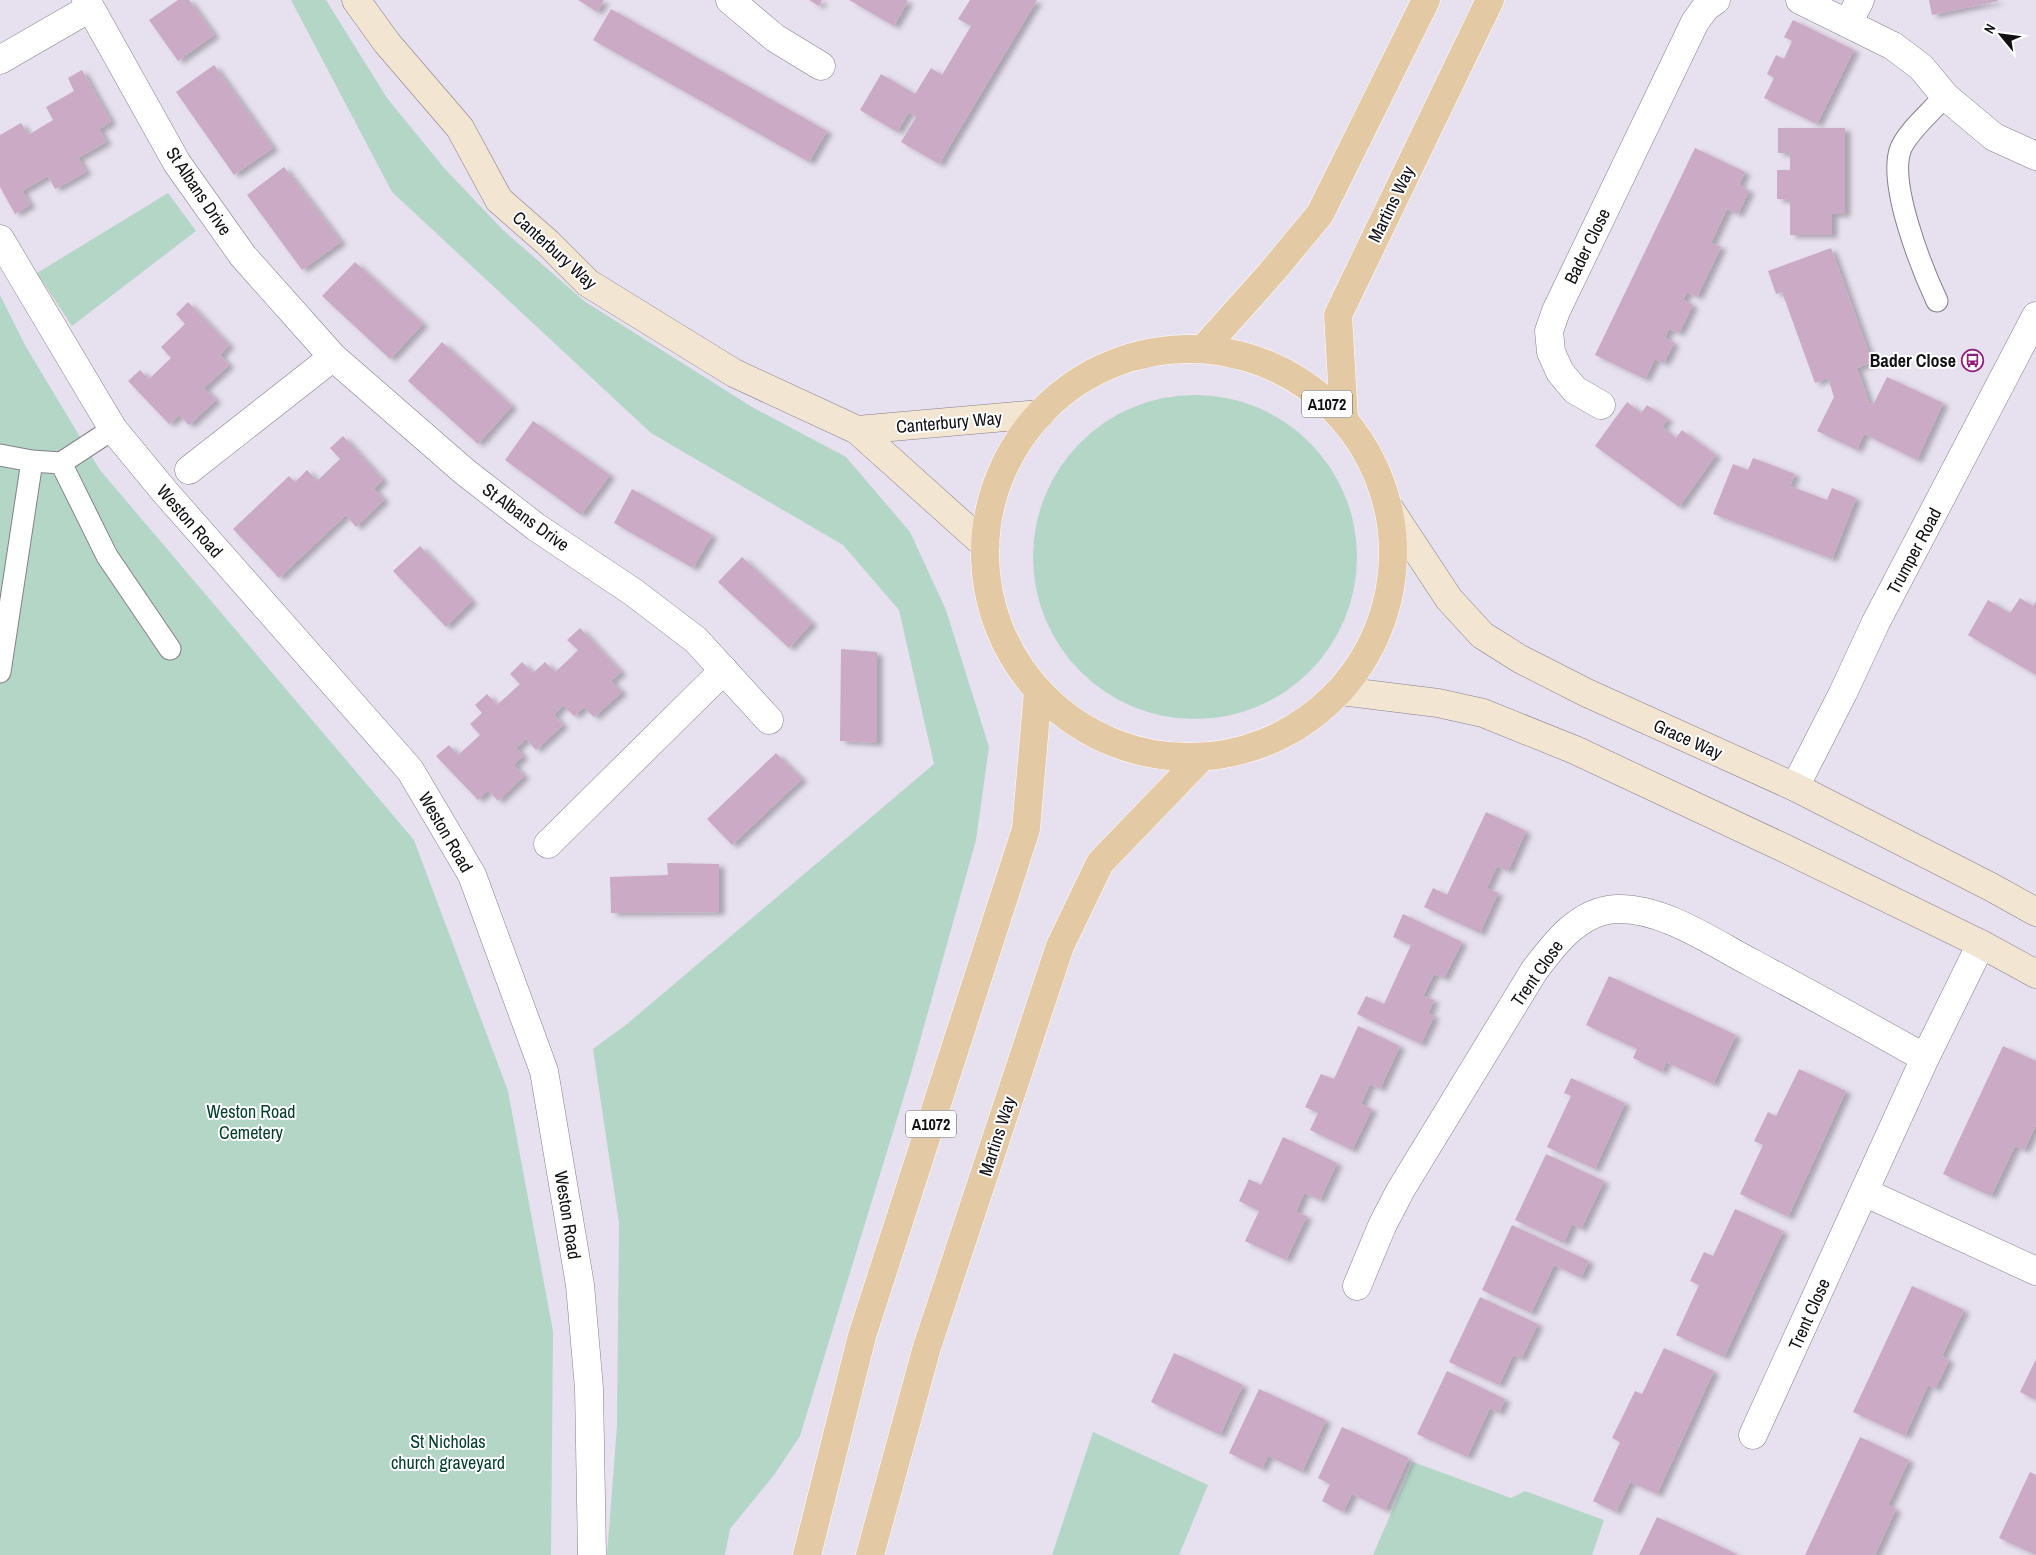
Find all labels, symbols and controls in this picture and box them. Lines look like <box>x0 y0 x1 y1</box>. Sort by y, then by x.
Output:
north arrow <box>1976 10 2026 60</box>
text: N <box>1980 21 2000 37</box>
street label: St Albans Drive <box>160 142 238 240</box>
street label: Martins Way <box>1362 161 1421 246</box>
street label: Bader Close <box>1558 204 1616 288</box>
street label: Canterbury Way <box>507 205 603 295</box>
place label: Bader Close <box>1870 348 1956 373</box>
bus stop icon: Bader Close <box>1960 348 1984 372</box>
road number: A1072 <box>1302 390 1352 418</box>
street label: Canterbury Way <box>895 405 1004 439</box>
street label: St Albans Drive <box>477 477 575 557</box>
street label: Weston Road <box>151 479 229 563</box>
street label: Trumper Road <box>1881 503 1947 599</box>
street label: Grace Way <box>1649 713 1727 766</box>
street label: Weston Road <box>413 787 479 877</box>
street label: Trent Close <box>1505 935 1569 1011</box>
street label: Martins Way <box>972 1092 1022 1179</box>
park label: Weston Road Cemetery <box>206 1099 296 1145</box>
road number: A1072 <box>906 1110 956 1138</box>
street label: Weston Road <box>549 1169 587 1261</box>
street label: Trent Close <box>1782 1274 1836 1354</box>
park label: St Nicholas church graveyard <box>391 1429 505 1475</box>

